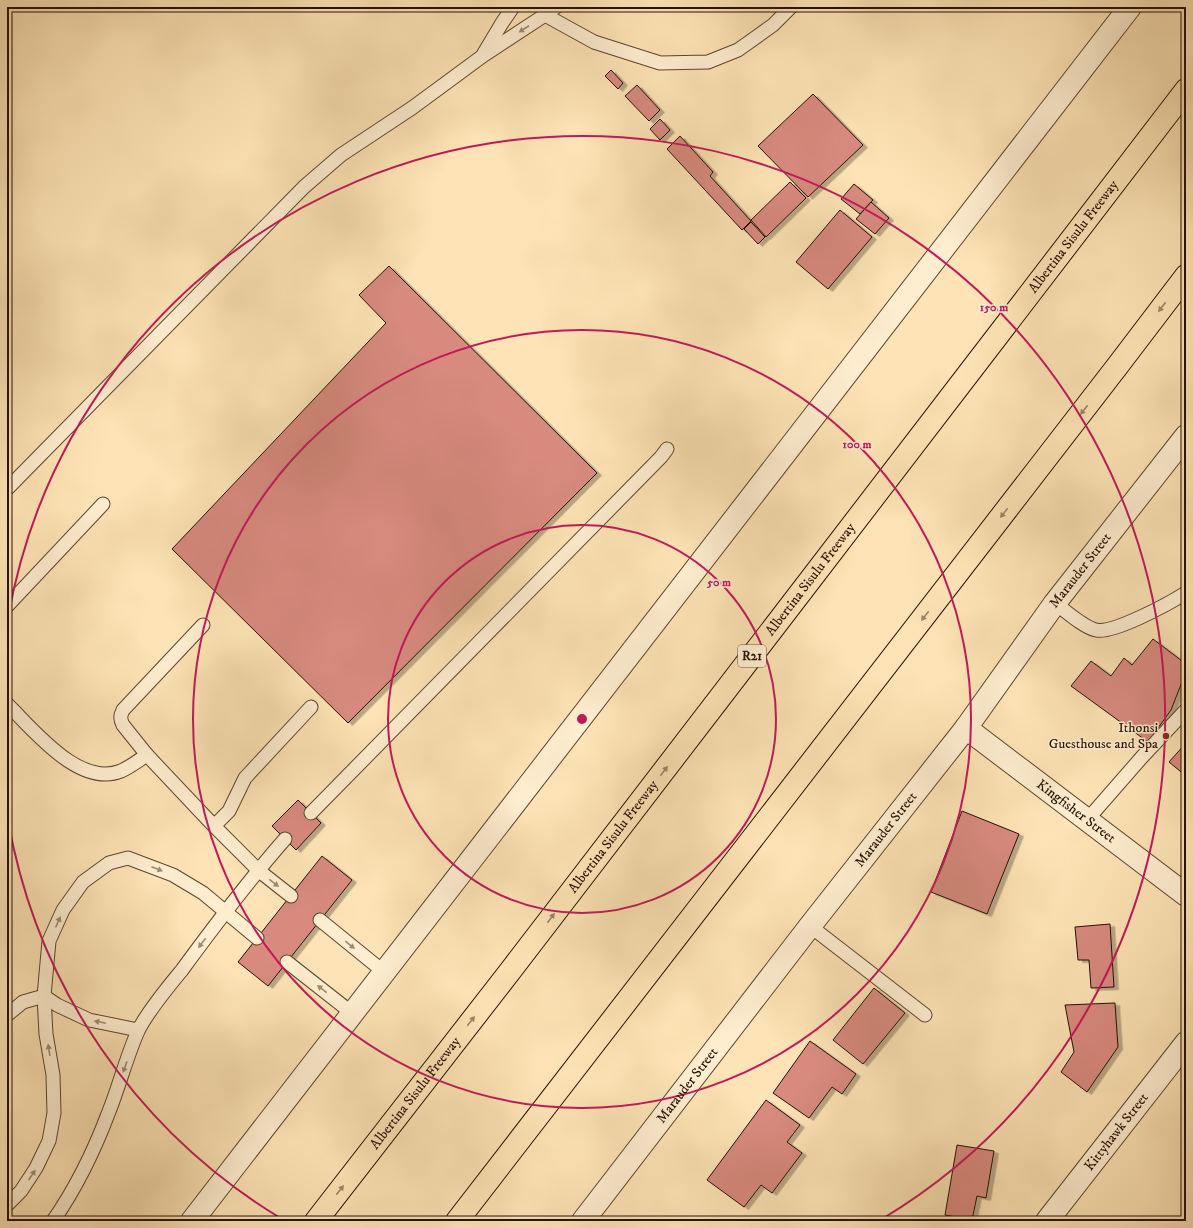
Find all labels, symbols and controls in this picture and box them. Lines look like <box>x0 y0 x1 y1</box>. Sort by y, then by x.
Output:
one-way arrow <box>519 25 529 33</box>
street label: Albertina Sisulu Freeway <box>1024 176 1123 297</box>
text: 150 m <box>980 300 1008 315</box>
one-way arrow <box>1158 301 1167 312</box>
one-way arrow <box>1080 405 1088 415</box>
text: 100 m <box>843 437 871 452</box>
one-way arrow <box>1000 507 1008 518</box>
street label: Albertina Sisulu Freeway <box>762 519 860 640</box>
street label: Marauder Street <box>1045 529 1116 612</box>
text: 50 m <box>706 575 731 590</box>
one-way arrow <box>920 610 929 621</box>
road number: R21 <box>738 645 766 667</box>
centre of rings <box>575 712 589 726</box>
place label: Ithonsi Guesthouse and Spa <box>1049 719 1158 753</box>
marker: Ithonsi Guesthouse and Spa <box>1161 731 1171 741</box>
one-way arrow <box>660 765 668 776</box>
street label: Albertina Sisulu Freeway <box>564 776 663 897</box>
street label: Kingfisher Street <box>1033 776 1119 848</box>
street label: Marauder Street <box>851 788 921 871</box>
one-way arrow <box>151 866 163 872</box>
one-way arrow <box>269 879 280 887</box>
one-way arrow <box>547 913 555 924</box>
one-way arrow <box>54 916 61 928</box>
one-way arrow <box>197 938 206 949</box>
one-way arrow <box>345 940 356 949</box>
one-way arrow <box>316 984 327 993</box>
one-way arrow <box>467 1016 476 1027</box>
one-way arrow <box>94 1019 106 1025</box>
street label: Albertina Sisulu Freeway <box>366 1033 465 1153</box>
one-way arrow <box>46 1044 52 1056</box>
street label: Marauder Street <box>652 1044 722 1127</box>
one-way arrow <box>121 1061 127 1073</box>
street label: Kittyhawk Street <box>1081 1089 1153 1175</box>
one-way arrow <box>28 1170 36 1180</box>
one-way arrow <box>336 1185 344 1196</box>

